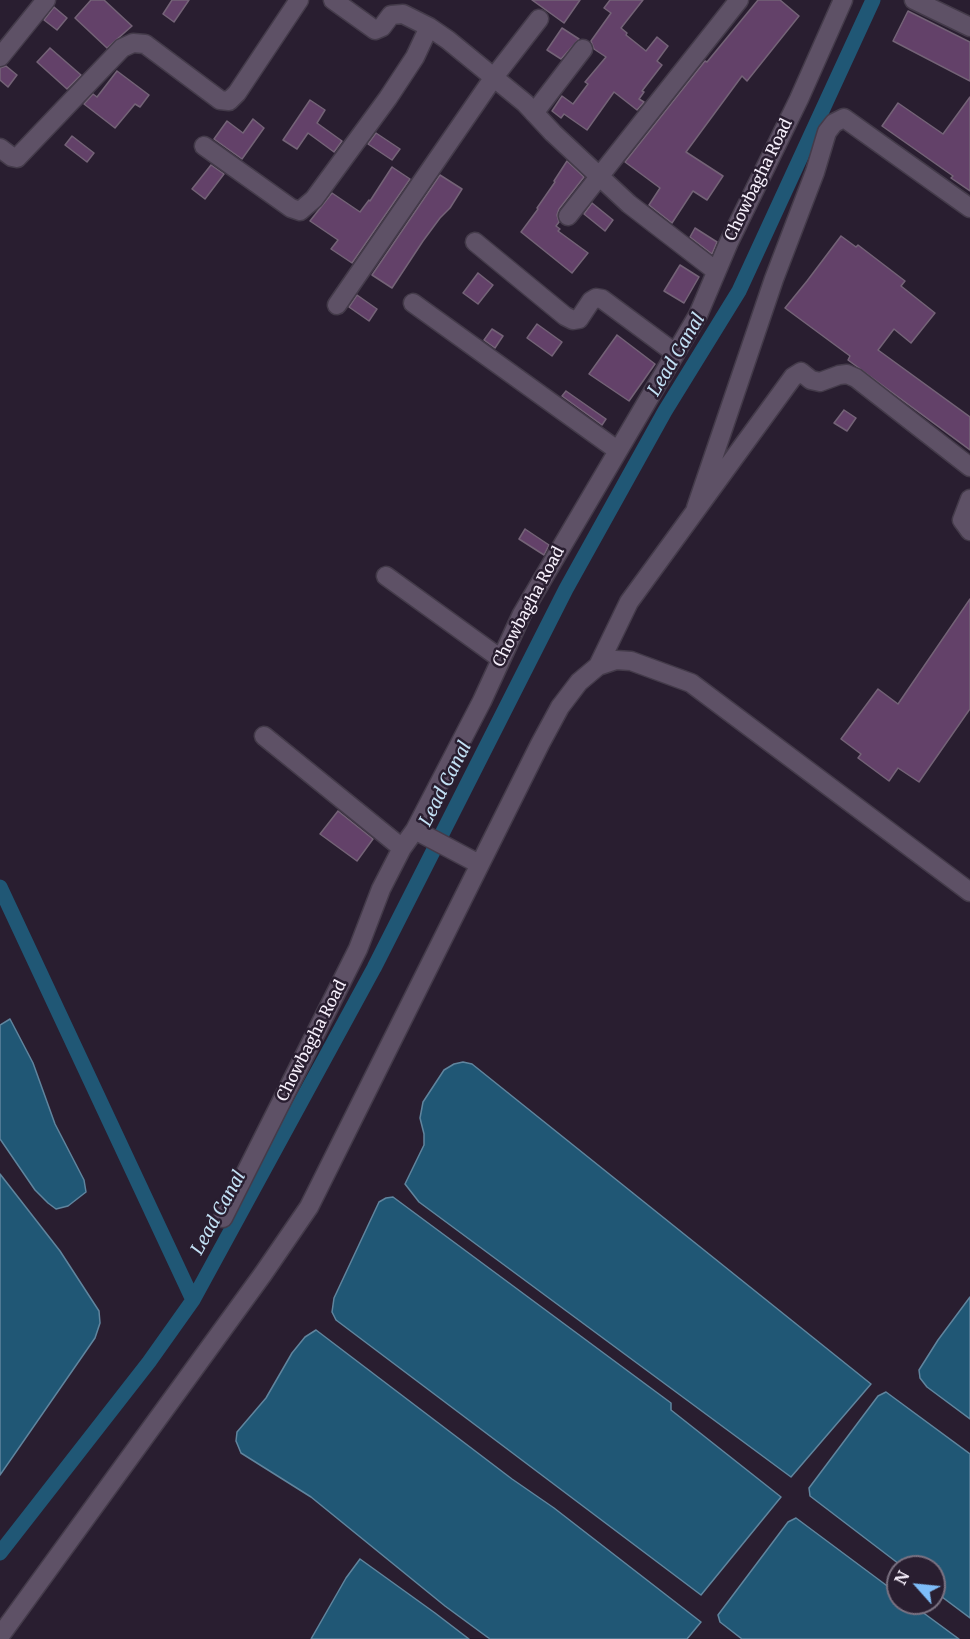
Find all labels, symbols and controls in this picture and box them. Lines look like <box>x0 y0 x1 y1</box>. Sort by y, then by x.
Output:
street label: Chowbagha Road <box>721 116 797 244</box>
water label: Lead Canal <box>644 310 710 400</box>
street label: Chowbagha Road <box>489 544 569 670</box>
water label: Lead Canal <box>415 738 477 830</box>
street label: Chowbagha Road <box>273 977 351 1105</box>
water label: Lead Canal <box>187 1167 251 1259</box>
north arrow <box>886 1555 946 1615</box>
text: N <box>890 1568 914 1588</box>

